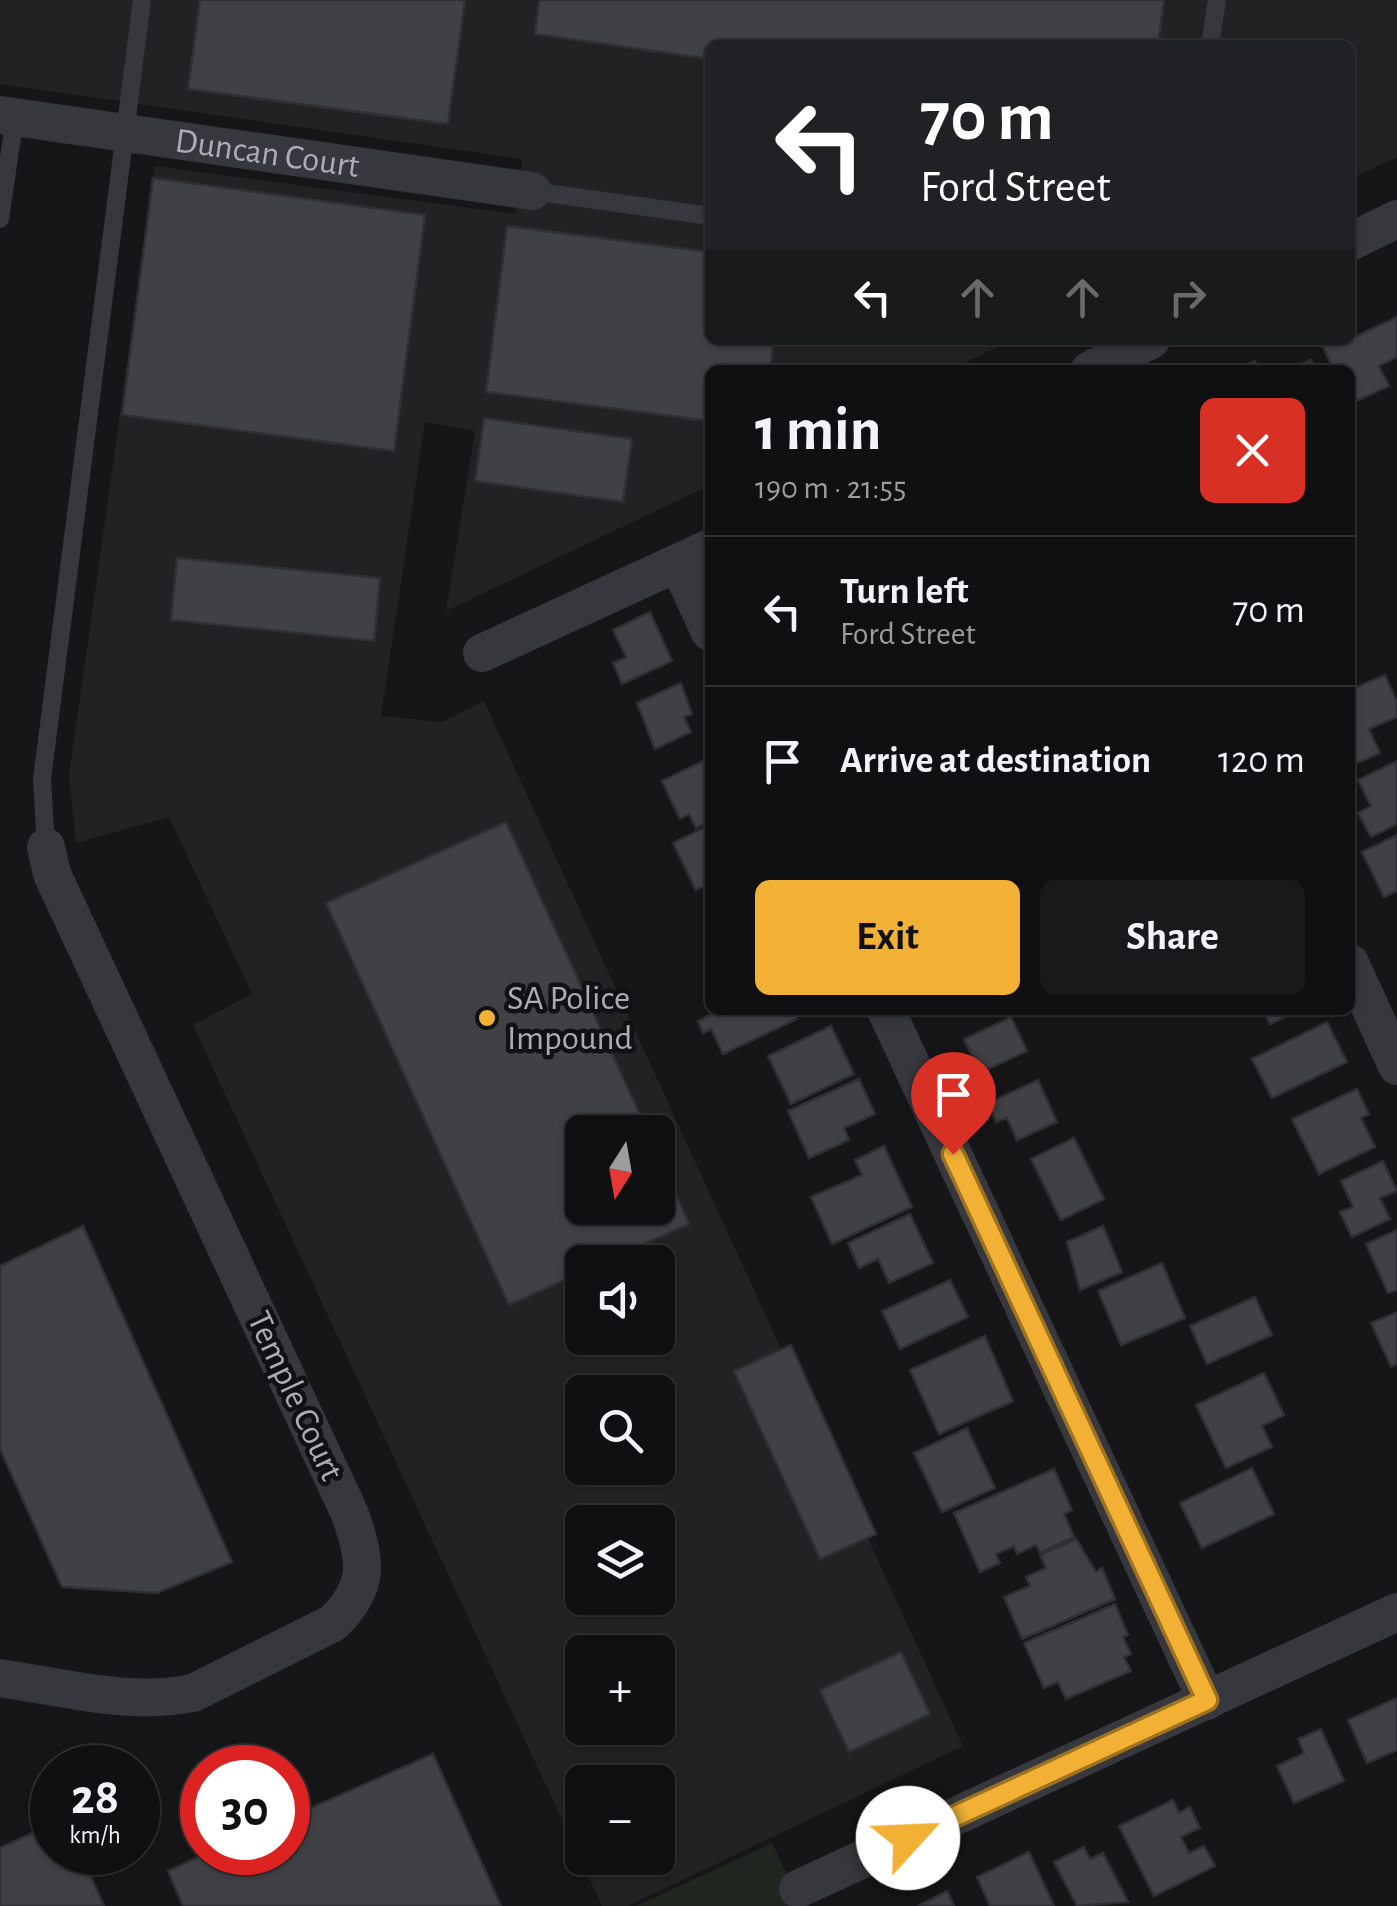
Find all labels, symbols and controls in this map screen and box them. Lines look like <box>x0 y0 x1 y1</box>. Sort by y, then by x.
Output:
icon: left <box>755 80 885 210</box>
text: 70 m <box>920 83 1054 153</box>
street label: Duncan Court <box>173 123 362 184</box>
text: Ford Street <box>920 165 1111 210</box>
icon: left <box>845 270 900 325</box>
icon: ahead <box>950 270 1005 325</box>
icon: ahead <box>1055 270 1110 325</box>
icon: right <box>1160 270 1215 325</box>
button: close <box>1200 398 1305 503</box>
text: 1 min <box>755 401 881 461</box>
text: 190 m · 21:55 <box>755 472 906 504</box>
text: Turn left <box>840 573 968 611</box>
icon: left <box>755 584 810 639</box>
text: 70 m <box>1232 592 1305 630</box>
text: Ford Street <box>840 618 976 650</box>
icon: arrive <box>755 734 810 789</box>
text: Arrive at destination <box>840 742 1151 780</box>
text: 120 m <box>1218 742 1305 780</box>
button: Exit <box>755 880 1020 995</box>
button: Share <box>1040 880 1305 995</box>
place label: SA Police Impound <box>507 981 633 1056</box>
marker: SA Police Impound <box>476 1007 498 1029</box>
pin <box>911 1052 996 1155</box>
icon: arrive <box>926 1067 981 1122</box>
north arrow <box>565 1115 675 1225</box>
map controls <box>565 1115 675 1875</box>
button: sound <box>565 1245 675 1355</box>
street label: Temple Court <box>241 1306 349 1486</box>
button: search <box>565 1375 675 1485</box>
button: layers <box>565 1505 675 1615</box>
button: + <box>565 1635 675 1745</box>
speed limit sign: 30 <box>180 1745 310 1875</box>
button: − <box>565 1765 675 1875</box>
text: 28 <box>71 1773 119 1823</box>
position arrow <box>856 1786 960 1890</box>
text: km/h <box>69 1823 121 1848</box>

